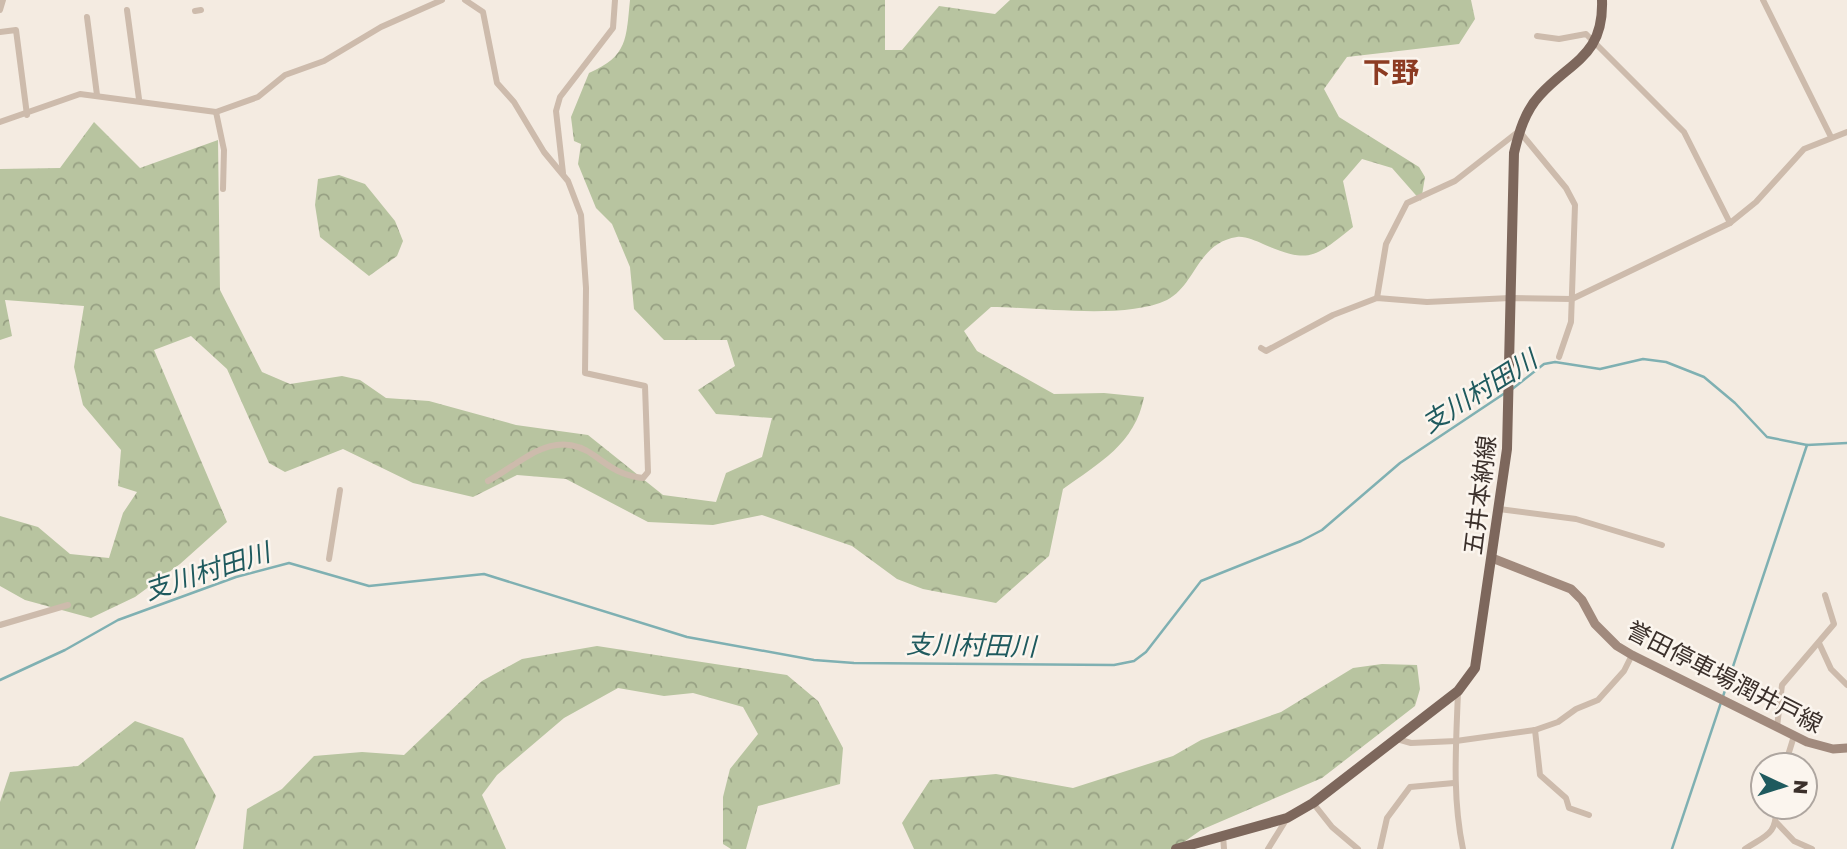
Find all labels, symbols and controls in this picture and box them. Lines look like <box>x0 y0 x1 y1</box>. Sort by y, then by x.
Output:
district label: 下野 <box>1363 55 1419 88</box>
water label: 支川村田川 <box>1416 342 1545 439</box>
street label: 五井本納線 <box>1457 434 1501 556</box>
water label: 支川村田川 <box>140 535 276 606</box>
street label: 誉田停車場潤井戸線 <box>1622 614 1828 738</box>
water label: 支川村田川 <box>906 628 1039 662</box>
north arrow <box>1749 751 1819 821</box>
text: N <box>1789 779 1813 795</box>

